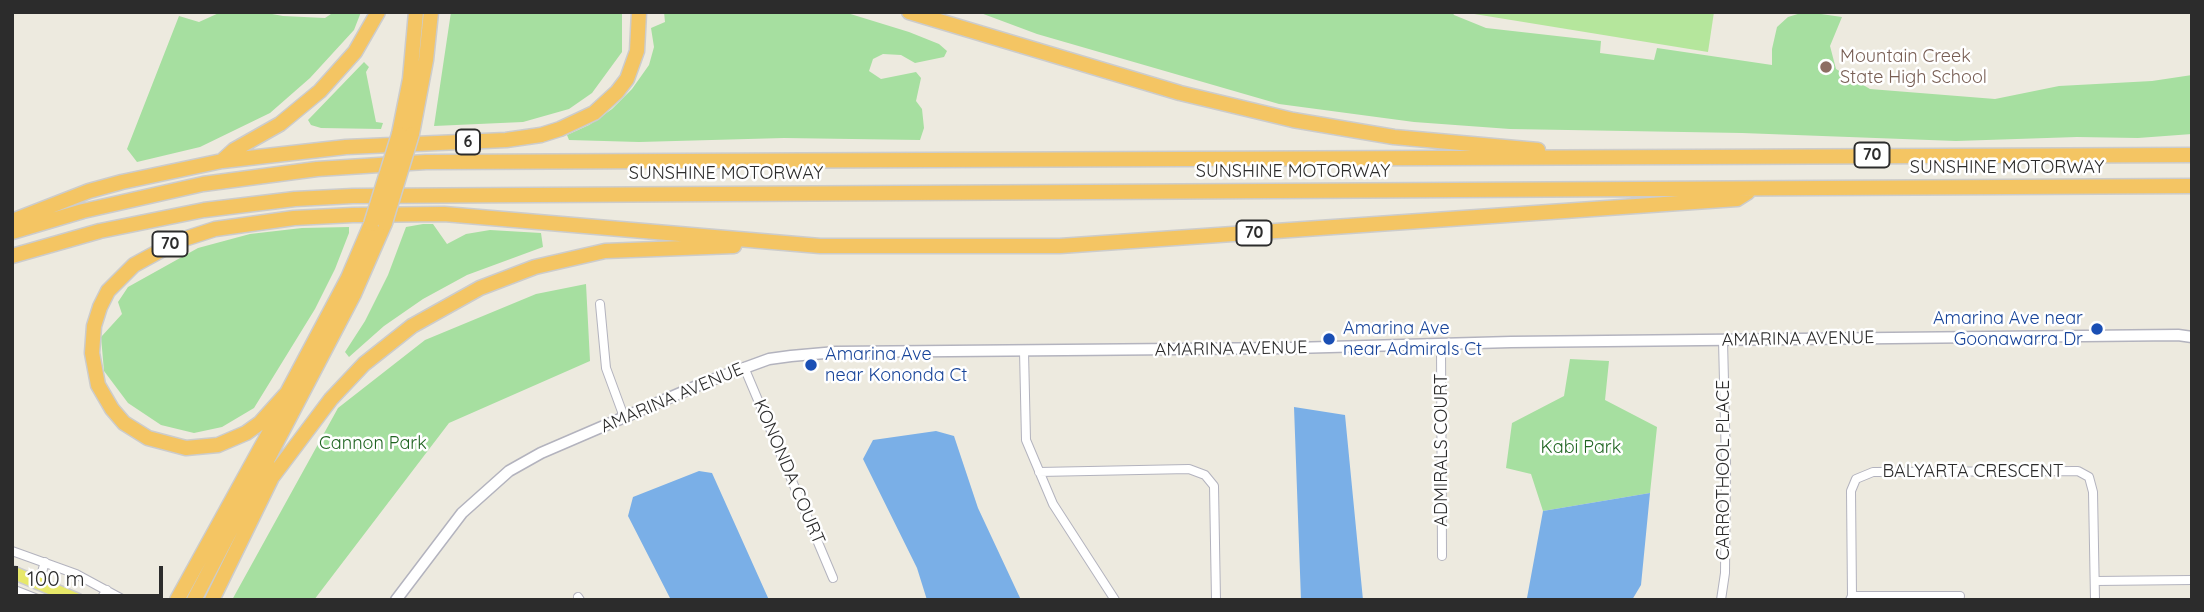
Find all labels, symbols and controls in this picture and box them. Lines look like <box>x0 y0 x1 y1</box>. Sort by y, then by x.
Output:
place label: Mountain Creek State High School <box>1840 46 1987 88</box>
marker: Mountain Creek State High School <box>1818 59 1834 75</box>
road number: 6 <box>456 130 480 154</box>
road number: 70 <box>1854 142 1890 168</box>
street label: SUNSHINE MOTORWAY <box>1910 157 2104 179</box>
street label: SUNSHINE MOTORWAY <box>1196 161 1390 183</box>
street label: SUNSHINE MOTORWAY <box>629 163 823 185</box>
road number: 70 <box>1236 220 1272 246</box>
road number: 70 <box>152 232 188 256</box>
place label: Amarina Ave near Goonawarra Dr <box>1933 308 2083 350</box>
place label: Amarina Ave near Admirals Ct <box>1343 318 1482 360</box>
marker: Amarina Ave near Goonawarra Dr <box>2089 321 2105 337</box>
street label: AMARINA AVENUE <box>1721 327 1875 351</box>
marker: Amarina Ave near Admirals Ct <box>1321 331 1337 347</box>
street label: AMARINA AVENUE <box>1154 337 1308 361</box>
place label: Amarina Ave near Kononda Ct <box>825 344 967 386</box>
marker: Amarina Ave near Kononda Ct <box>803 357 819 373</box>
street label: AMARINA AVENUE <box>597 358 747 438</box>
street label: ADMIRALS COURT <box>1431 373 1453 527</box>
street label: CARROTHOOL PLACE <box>1713 380 1735 560</box>
street label: KONONDA COURT <box>749 396 829 548</box>
park label: Cannon Park <box>319 433 427 455</box>
park label: Kabi Park <box>1541 437 1621 459</box>
street label: BALYARTA CRESCENT <box>1882 461 2064 483</box>
scale bar <box>18 552 166 596</box>
text: 100 m <box>27 565 85 591</box>

